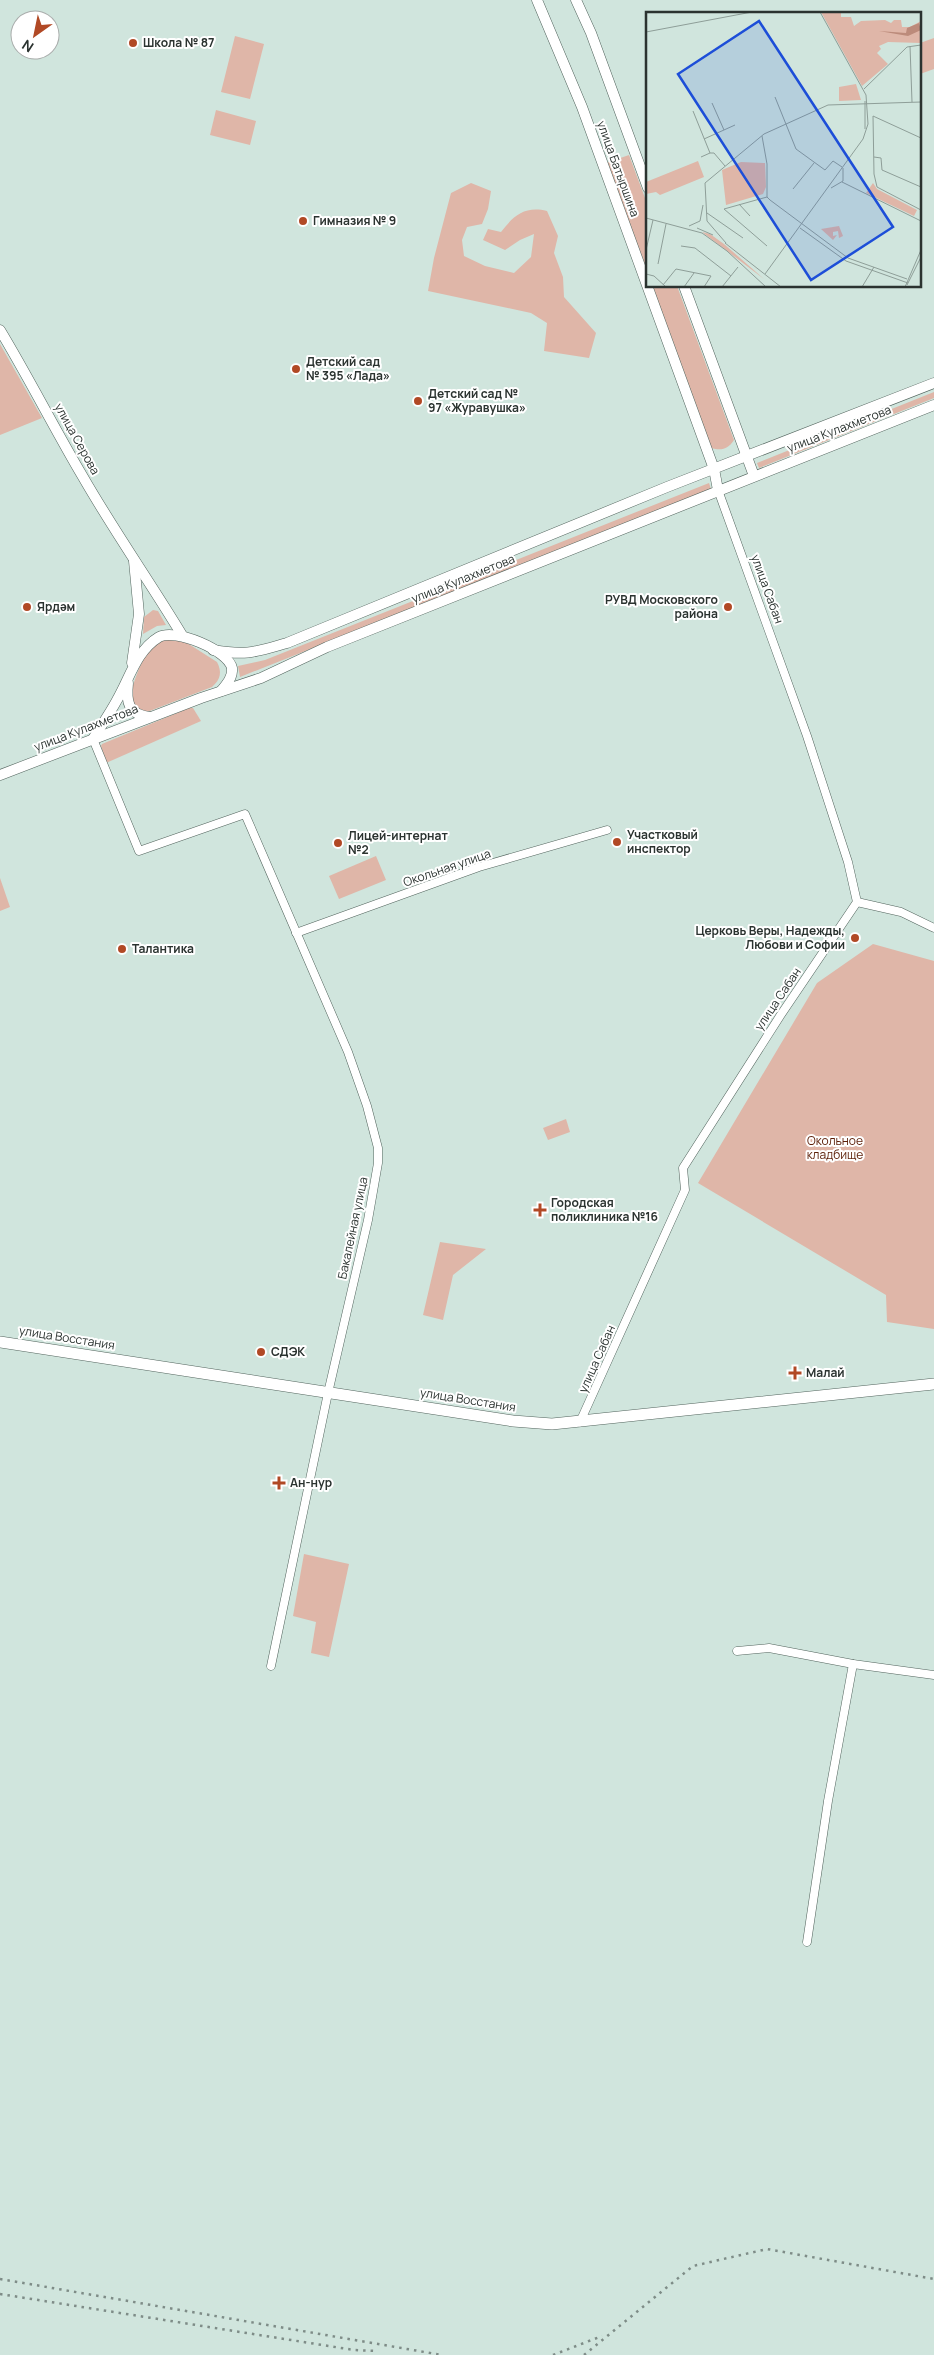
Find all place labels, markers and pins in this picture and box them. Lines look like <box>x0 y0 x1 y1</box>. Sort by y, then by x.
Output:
place label: Школа № 87 <box>143 34 214 51</box>
marker: Школа № 87 <box>127 37 139 49</box>
place label: Гимназия № 9 <box>313 212 396 229</box>
marker: Гимназия № 9 <box>297 215 309 227</box>
place label: Детский сад № 395 «Лада» <box>306 353 390 384</box>
marker: Детский сад № 395 «Лада» <box>290 363 302 375</box>
place label: Детский сад № 97 «Журавушка» <box>428 385 526 416</box>
marker: Детский сад № 97 «Журавушка» <box>412 395 424 407</box>
place label: РУВД Московского района <box>605 591 718 622</box>
place label: Ярдәм <box>37 598 75 615</box>
marker: Ярдәм <box>21 601 33 613</box>
marker: РУВД Московского района <box>722 601 734 613</box>
place label: Участковый инспектор <box>627 826 698 857</box>
place label: Лицей-интернат №2 <box>348 827 448 858</box>
marker: Участковый инспектор <box>611 836 623 848</box>
marker: Лицей-интернат №2 <box>332 837 344 849</box>
place label: Церковь Веры, Надежды, Любови и Софии <box>695 922 845 953</box>
marker: Церковь Веры, Надежды, Любови и Софии <box>849 932 861 944</box>
place label: Талантика <box>132 940 194 957</box>
marker: Талантика <box>116 943 128 955</box>
place label: Городская поликлиника №16 <box>551 1194 658 1225</box>
marker: Городская поликлиника №16 <box>533 1203 547 1217</box>
place label: СДЭК <box>271 1343 305 1360</box>
marker: СДЭК <box>255 1346 267 1358</box>
place label: Малай <box>806 1364 845 1381</box>
marker: Малай <box>788 1366 802 1380</box>
place label: Ан-нур <box>290 1474 332 1491</box>
marker: Ан-нур <box>272 1476 286 1490</box>

